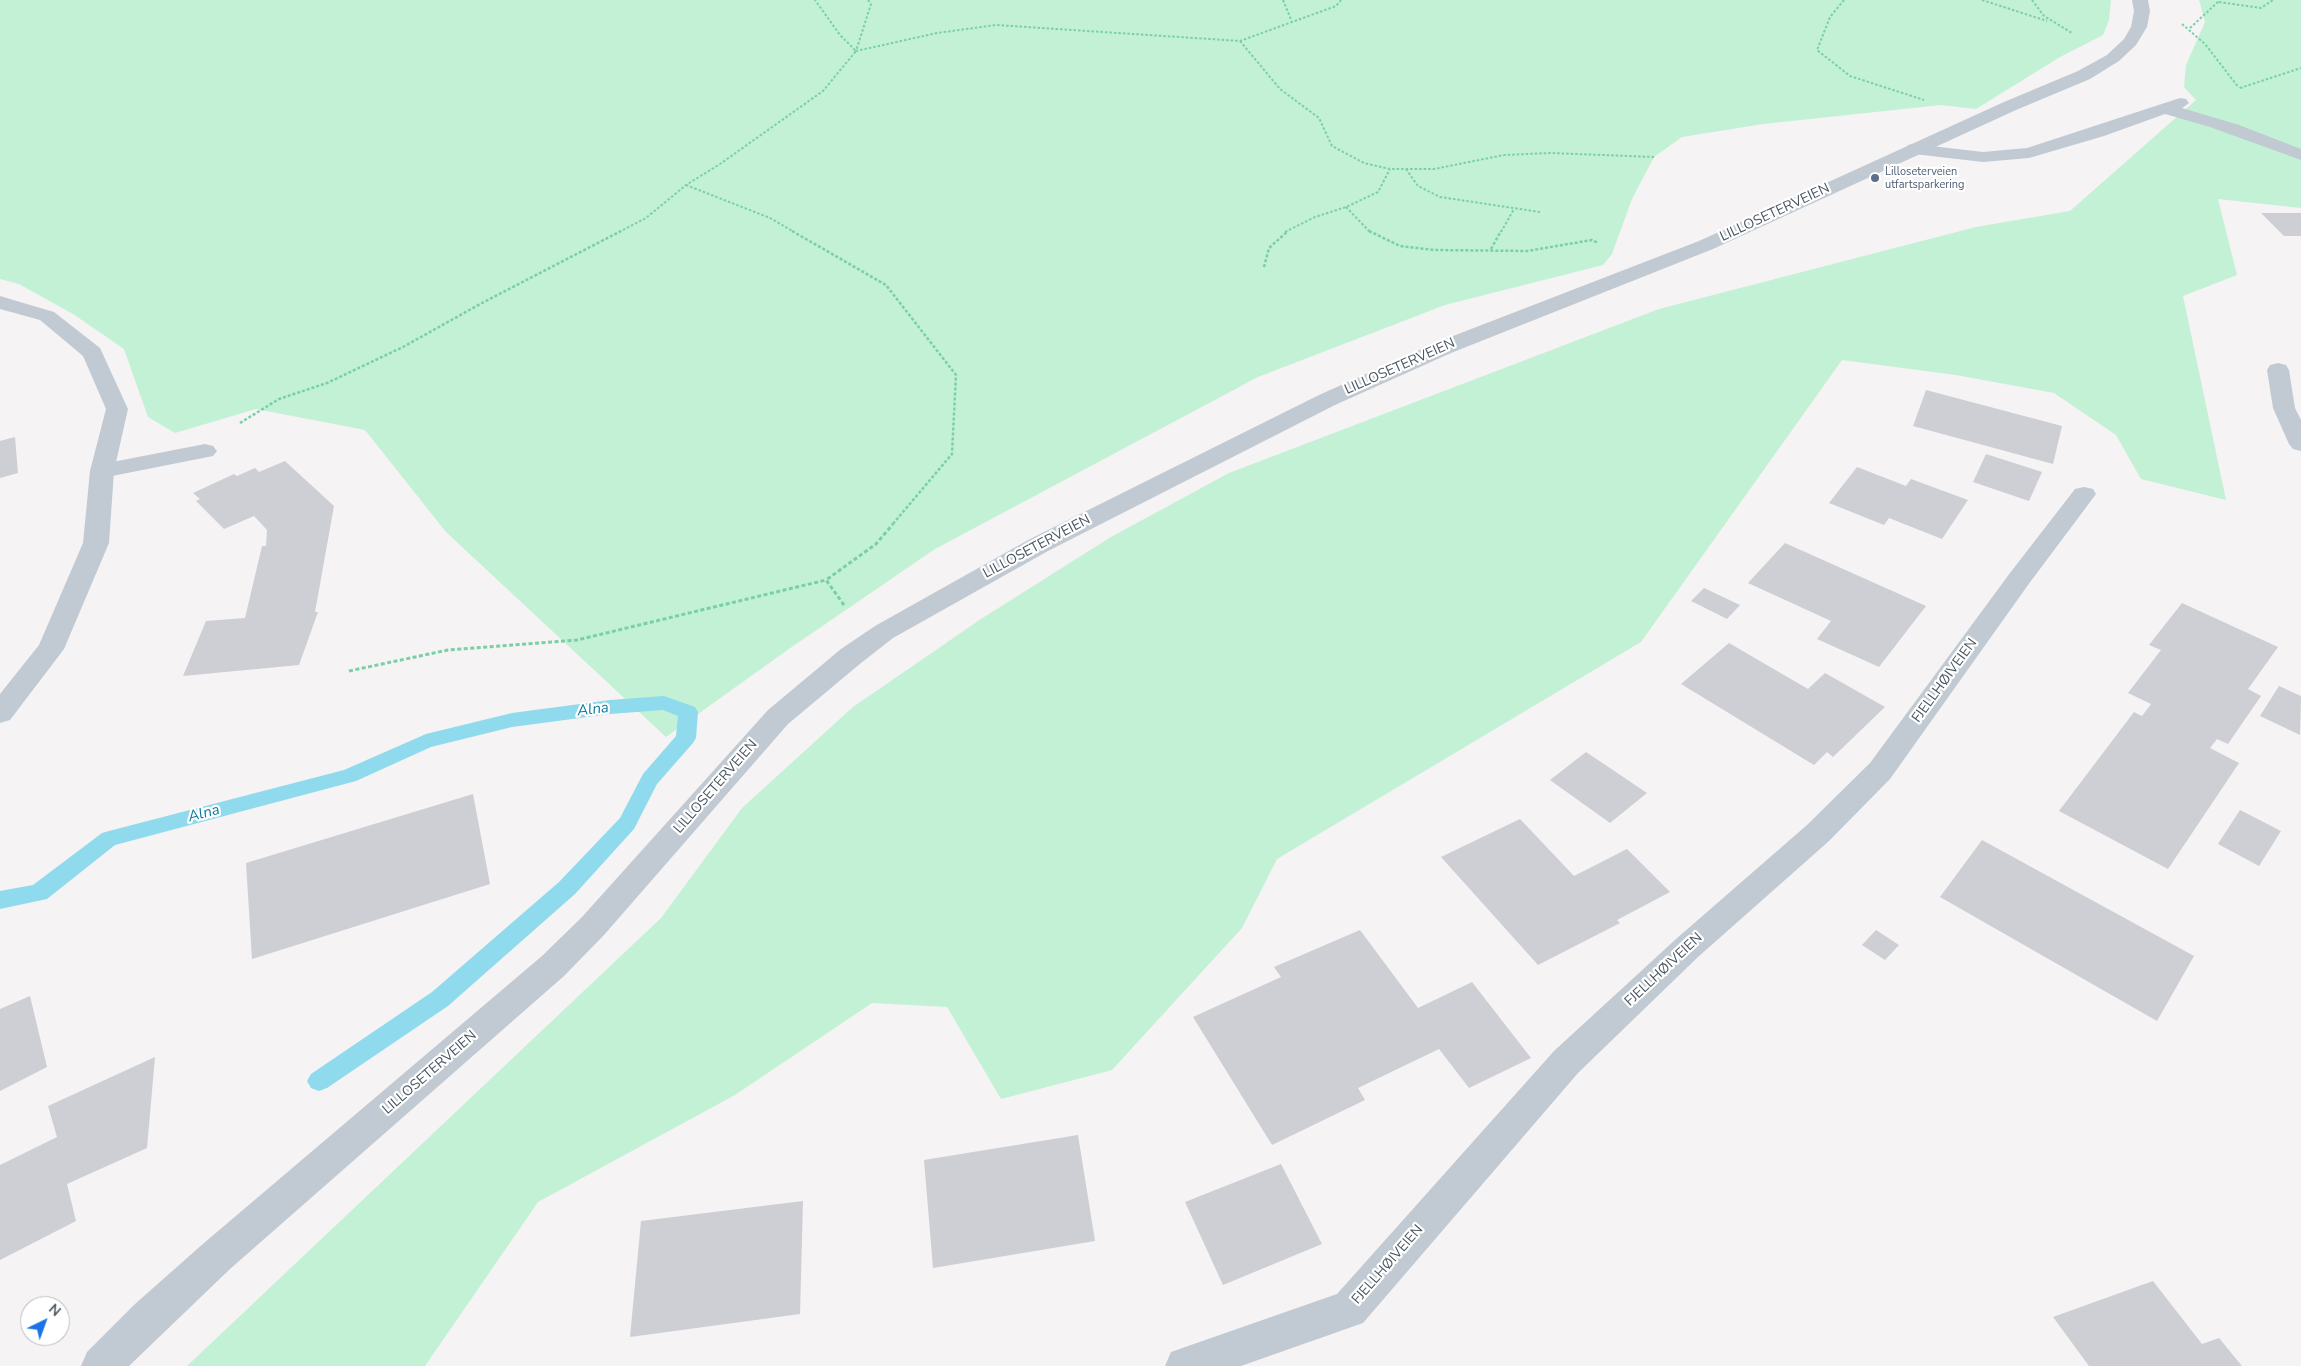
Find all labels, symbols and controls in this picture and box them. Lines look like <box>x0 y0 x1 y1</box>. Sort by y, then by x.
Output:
place label: Lilloseterveien utfartsparkering <box>1885 165 1964 191</box>
marker: Lilloseterveien utfartsparkering <box>1869 172 1881 184</box>
street label: LILLOSETERVEIEN <box>1718 180 1832 246</box>
street label: LILLOSETERVEIEN <box>1342 335 1458 399</box>
street label: LILLOSETERVEIEN <box>981 512 1093 582</box>
street label: FJELLHØIVEIEN <box>1909 636 1981 726</box>
water label: Alna <box>576 699 610 721</box>
street label: LILLOSETERVEIEN <box>671 737 761 837</box>
water label: Alna <box>186 801 222 827</box>
street label: FJELLHØIVEIEN <box>1622 930 1706 1010</box>
street label: LILLOSETERVEIEN <box>380 1028 480 1118</box>
street label: FJELLHØIVEIEN <box>1349 1222 1427 1308</box>
north arrow <box>20 1296 70 1346</box>
text: N <box>44 1300 65 1321</box>

